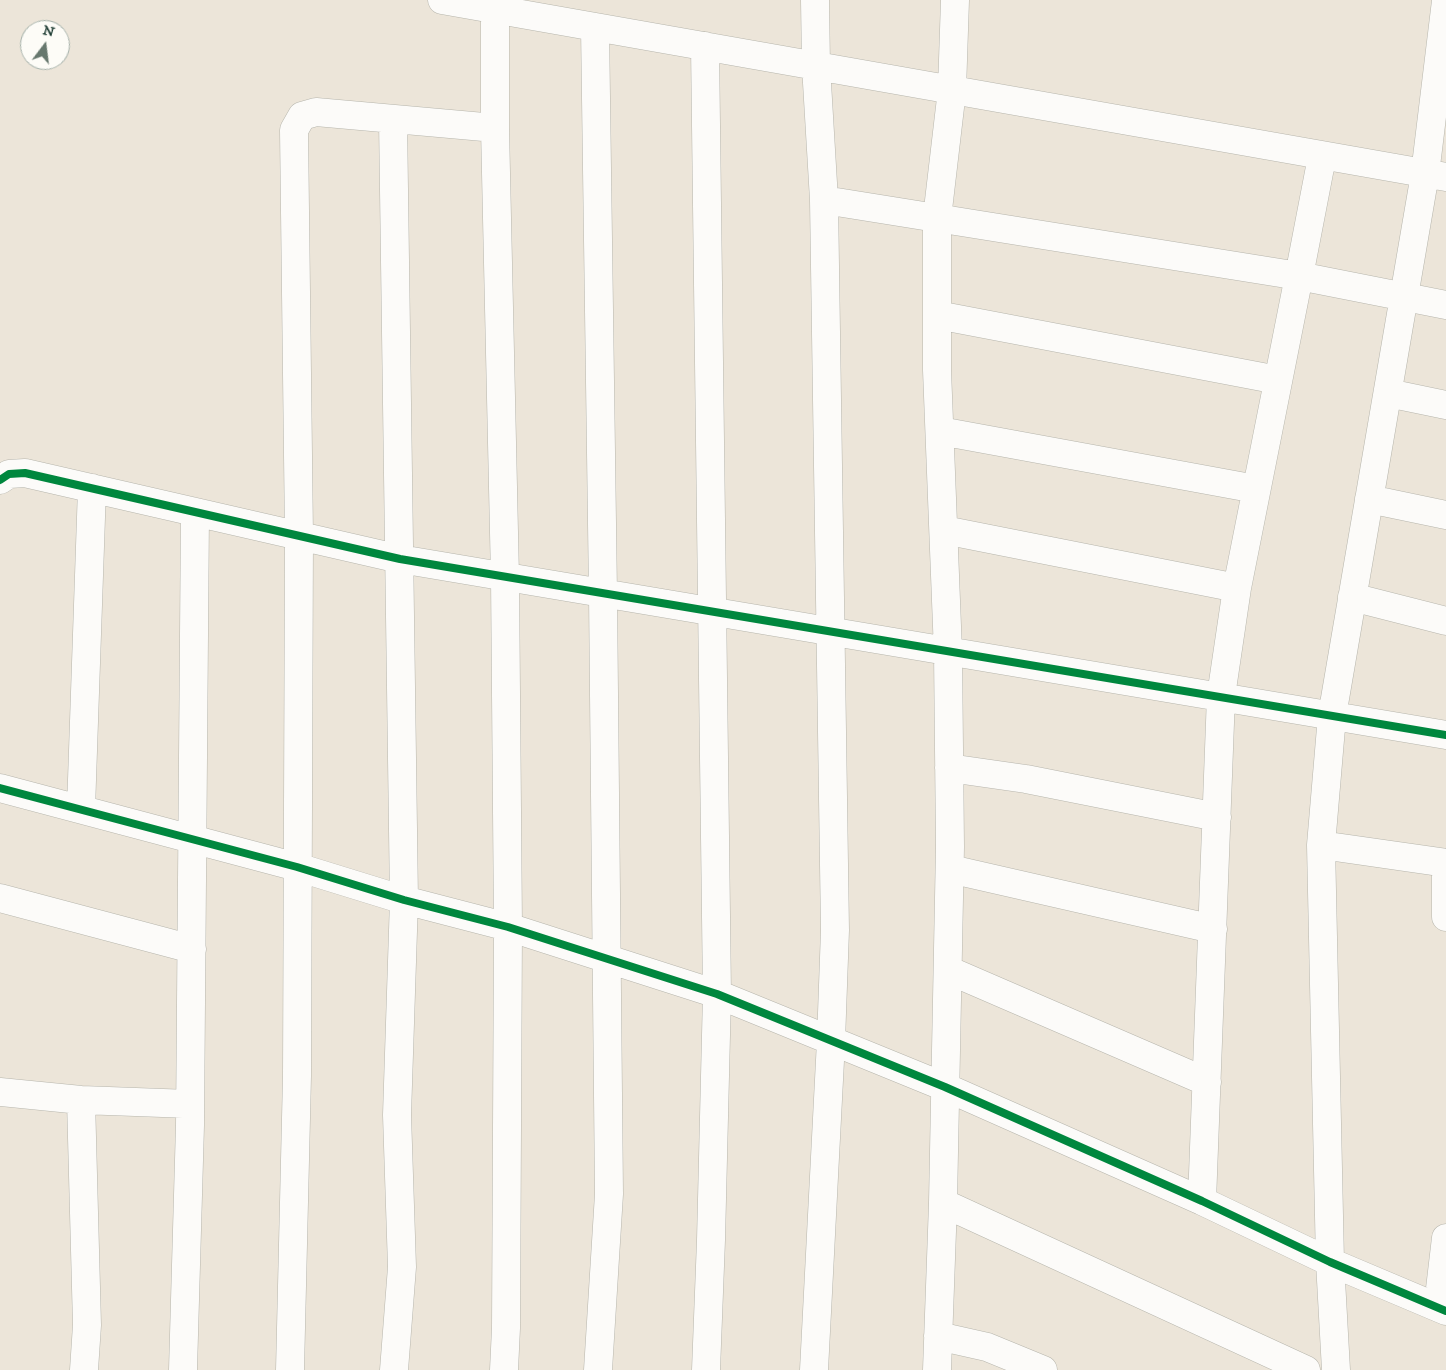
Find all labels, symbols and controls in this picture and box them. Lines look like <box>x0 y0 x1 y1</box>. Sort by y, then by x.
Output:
north arrow <box>20 20 70 70</box>
text: N <box>41 21 57 42</box>

